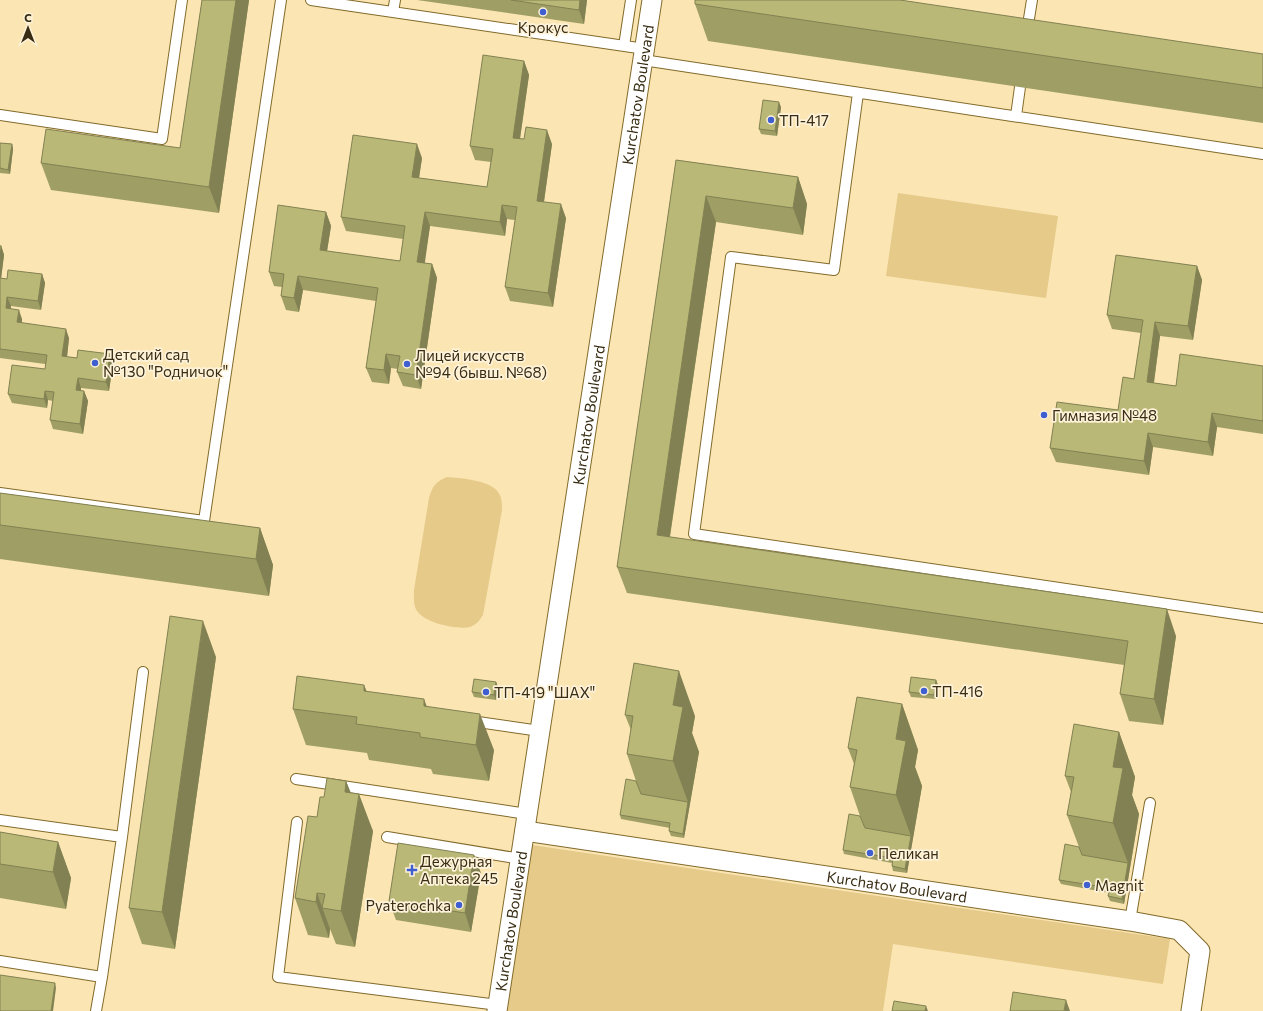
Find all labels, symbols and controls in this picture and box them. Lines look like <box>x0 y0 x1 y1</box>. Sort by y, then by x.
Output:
marker: Крокус <box>538 7 548 17</box>
north arrow <box>8 8 48 48</box>
text: С <box>24 11 32 24</box>
place label: Крокус <box>518 18 568 36</box>
street label: Kurchatov Boulevard <box>618 23 657 166</box>
place label: ТП-417 <box>779 111 829 129</box>
marker: ТП-417 <box>766 115 776 125</box>
street label: Kurchatov Boulevard <box>569 344 608 486</box>
place label: Детский сад №130 "Родничок" <box>103 345 228 380</box>
place label: Лицей искусств №94 (бывш. №68) <box>415 346 547 381</box>
marker: Детский сад №130 "Родничок" <box>90 358 100 368</box>
marker: Лицей искусств №94 (бывш. №68) <box>402 359 412 369</box>
place label: Гимназия №48 <box>1052 406 1157 424</box>
marker: Гимназия №48 <box>1039 410 1049 420</box>
place label: ТП-416 <box>932 682 983 700</box>
place label: ТП-419 "ШАХ" <box>494 683 595 701</box>
marker: ТП-416 <box>919 686 929 696</box>
marker: ТП-419 "ШАХ" <box>481 687 491 697</box>
place label: Пеликан <box>878 844 939 862</box>
marker: Пеликан <box>865 848 875 858</box>
street label: Kurchatov Boulevard <box>491 850 530 992</box>
place label: Дежурная Аптека 245 <box>420 852 498 887</box>
marker: Дежурная Аптека 245 <box>407 865 417 875</box>
street label: Kurchatov Boulevard <box>826 867 968 906</box>
place label: Magnit <box>1095 876 1144 894</box>
marker: Magnit <box>1082 880 1092 890</box>
place label: Pyaterochka <box>365 896 451 914</box>
marker: Pyaterochka <box>454 900 464 910</box>

